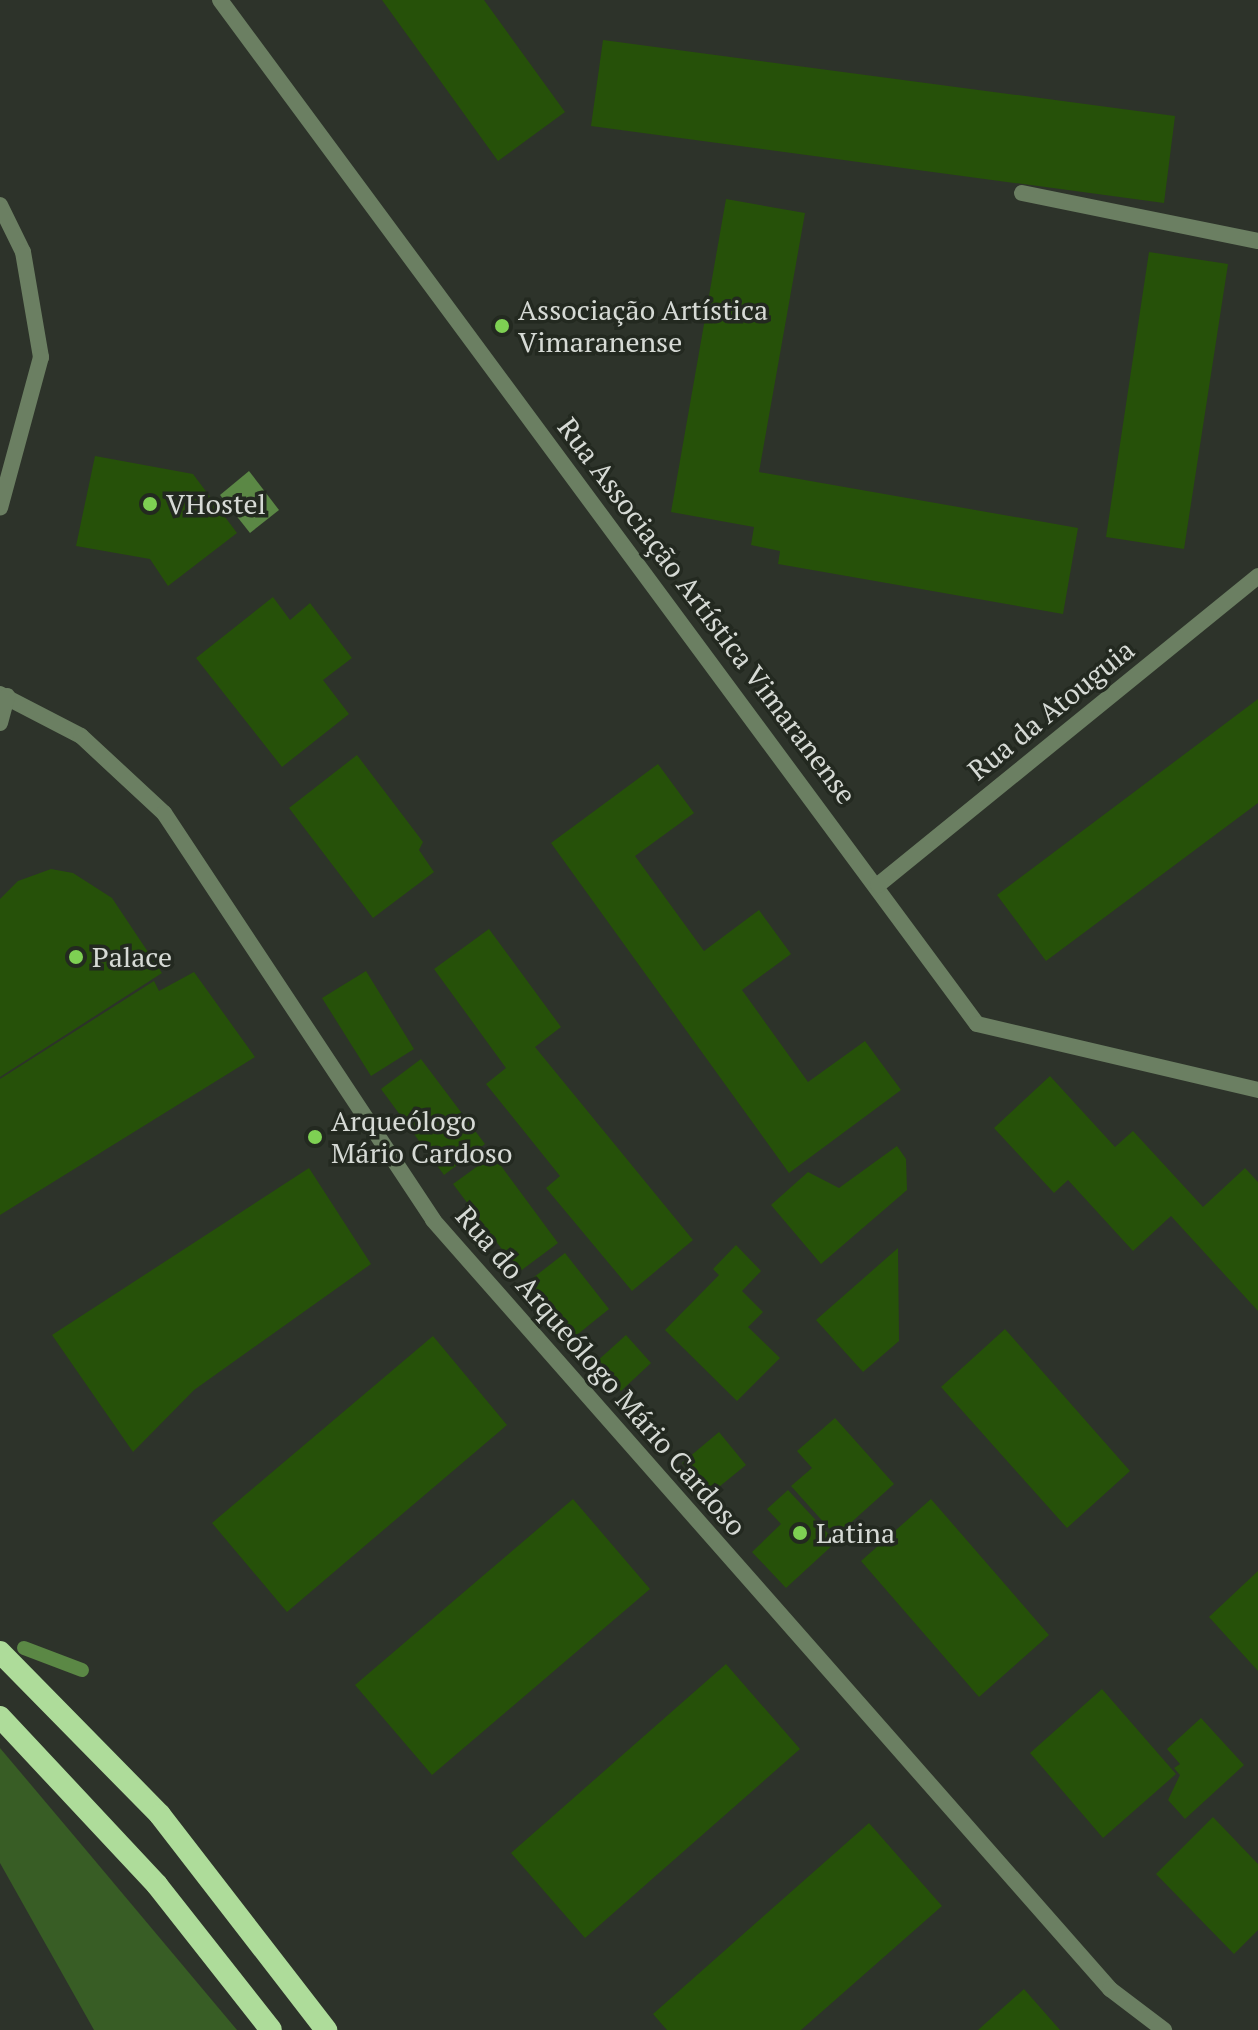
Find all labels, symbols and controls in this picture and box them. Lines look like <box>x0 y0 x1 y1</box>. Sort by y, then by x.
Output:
place label: Associação Artística Vimaranense <box>518 293 769 359</box>
marker: Associação Artística Vimaranense <box>493 317 511 335</box>
street label: Rua Associação Artística Vimaranense <box>550 411 864 811</box>
place label: VHostel <box>166 487 266 521</box>
marker: VHostel <box>141 495 159 513</box>
street label: Rua da Atouguia <box>961 633 1141 787</box>
place label: Palace <box>92 940 172 974</box>
marker: Palace <box>67 948 85 966</box>
place label: Arqueólogo Mário Cardoso <box>331 1104 512 1170</box>
marker: Arqueólogo Mário Cardoso <box>306 1128 324 1146</box>
street label: Rua do Arqueólogo Mário Cardoso <box>449 1199 753 1543</box>
place label: Latina <box>816 1516 895 1550</box>
marker: Latina <box>791 1524 809 1542</box>

